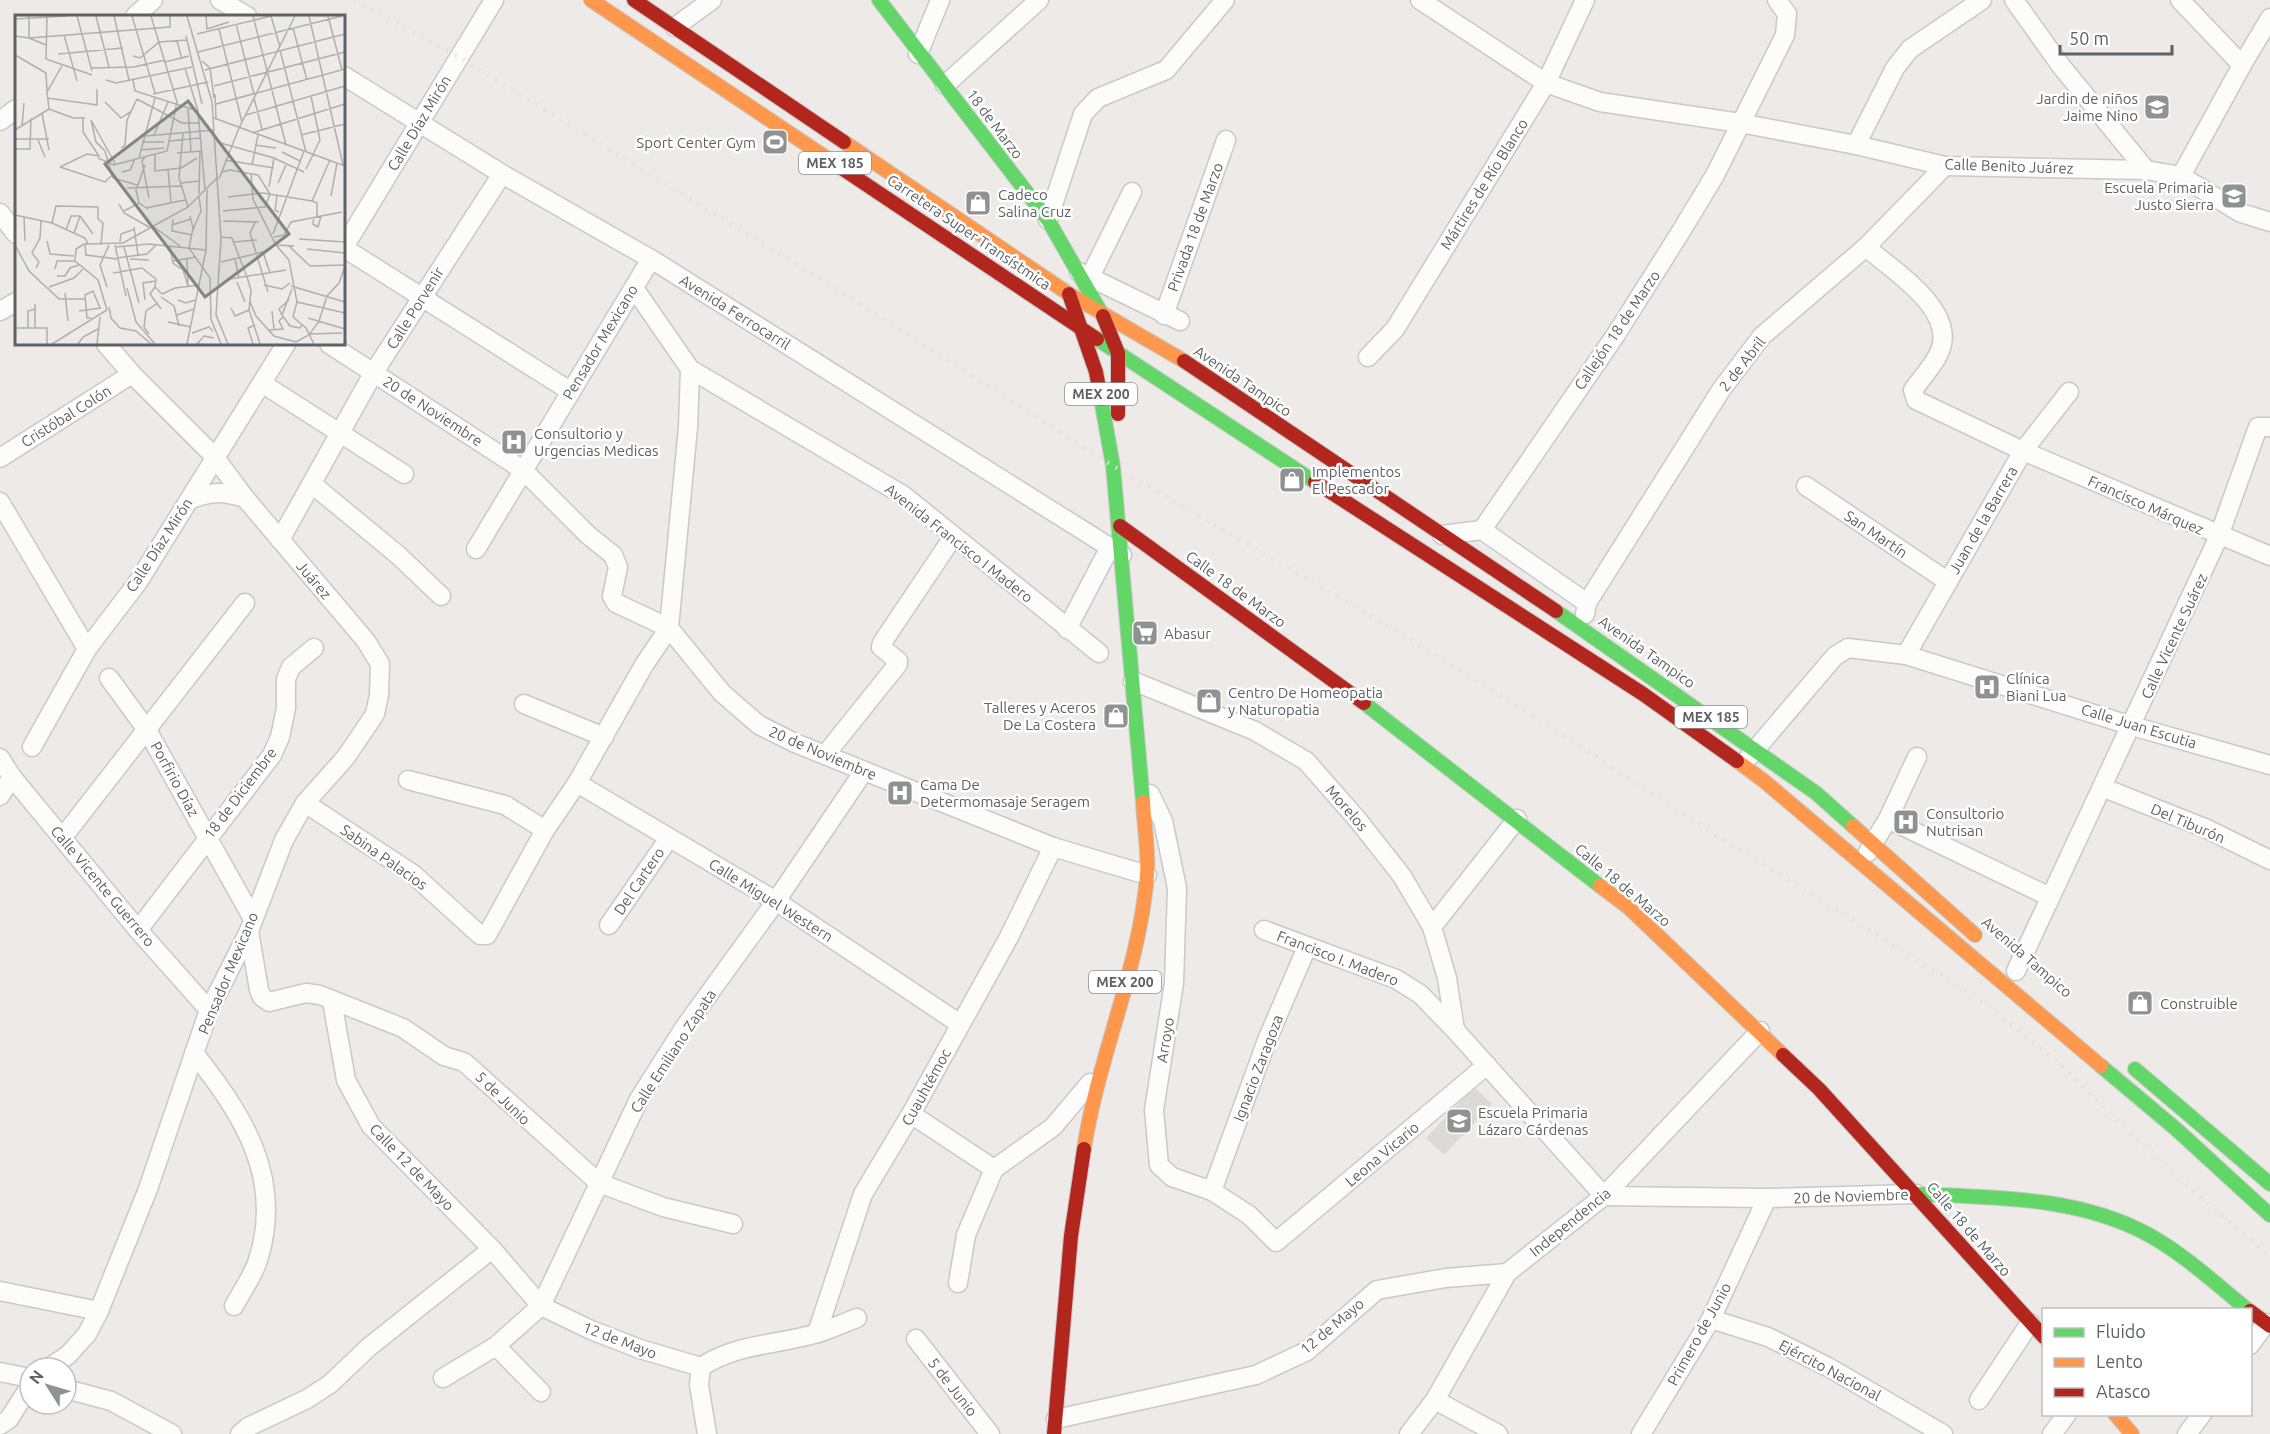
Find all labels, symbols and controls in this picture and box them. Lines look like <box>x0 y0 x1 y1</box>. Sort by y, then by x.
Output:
inset map <box>15 15 345 345</box>
scale bar <box>2060 18 2172 56</box>
text: 50 m <box>2069 28 2109 48</box>
street label: Calle Díaz Mirón <box>384 72 454 174</box>
street label: 18 de Marzo <box>963 86 1027 162</box>
place label: Jardin de niños Jaime Nino <box>2036 90 2138 124</box>
school or university icon: Jardin de niños Jaime Nino <box>2142 92 2172 122</box>
street label: Mártires de Río Blanco <box>1437 115 1531 253</box>
sports icon: Sport Center Gym <box>760 127 790 157</box>
place label: Sport Center Gym <box>636 134 756 151</box>
road number: MEX 185 <box>799 152 871 174</box>
street label: Calle Benito Juárez <box>1944 155 2074 177</box>
street label: Privada 18 de Marzo <box>1164 160 1226 294</box>
street label: Carretera Super Transístmica <box>884 171 1054 293</box>
place label: Escuela Primaria Justo Sierra <box>2104 179 2214 213</box>
school or university icon: Escuela Primaria Justo Sierra <box>2219 181 2249 211</box>
place label: Cadeco Salina Cruz <box>998 186 1071 220</box>
shop icon: Cadeco Salina Cruz <box>963 188 993 218</box>
street label: Calle Porvenir <box>383 264 447 352</box>
street label: Callejón 18 de Marzo <box>1571 267 1663 393</box>
street label: Avenida Ferrocarril <box>677 271 793 353</box>
street label: Pensador Mexicano <box>559 282 641 402</box>
street label: 2 de Abril <box>1716 333 1768 395</box>
street label: Avenida Tampico <box>1191 342 1295 420</box>
street label: 20 de Noviembre <box>380 372 486 450</box>
street label: Cristóbal Colón <box>18 382 114 450</box>
road number: MEX 200 <box>1065 383 1137 405</box>
place label: Consultorio y Urgencias Medicas <box>534 425 659 459</box>
hospital icon: Consultorio y Urgencias Medicas <box>499 427 529 457</box>
place label: Implementos El Pescador <box>1312 463 1401 497</box>
street label: Juan de la Barrera <box>1945 463 2021 577</box>
shop icon: Implementos El Pescador <box>1277 465 1307 495</box>
street label: Francisco Márquez <box>2086 472 2207 538</box>
street label: Avenida Francisco I Madero <box>882 480 1036 606</box>
street label: Calle Díaz Mirón <box>122 495 196 595</box>
street label: San Martín <box>1841 507 1911 561</box>
street label: Calle 18 de Marzo <box>1183 547 1289 631</box>
street label: Juárez <box>293 557 335 603</box>
street label: Calle Vicente Suárez <box>2137 570 2211 701</box>
street label: Avenida Tampico <box>1596 612 1698 692</box>
supermarket icon: Abasur <box>1130 618 1160 648</box>
place label: Abasur <box>1164 625 1211 642</box>
place label: Clínica Biani Lua <box>2006 670 2066 704</box>
hospital icon: Clínica Biani Lua <box>1972 672 2002 702</box>
place label: Centro De Homeopatia y Naturopatia <box>1228 684 1383 718</box>
shop icon: Centro De Homeopatia y Naturopatia <box>1194 686 1224 716</box>
place label: Talleres y Aceros De La Costera <box>984 699 1096 733</box>
street label: Calle Juan Escutia <box>2079 700 2199 752</box>
shop icon: Talleres y Aceros De La Costera <box>1101 701 1131 731</box>
road number: MEX 185 <box>1675 706 1747 728</box>
street label: 20 de Noviembre <box>767 723 879 783</box>
street label: Porfirio Díaz <box>147 739 203 820</box>
street label: 18 de Diciembre <box>200 744 280 842</box>
place label: Cama De Determomasaje Seragem <box>920 776 1090 810</box>
hospital icon: Cama De Determomasaje Seragem <box>885 778 915 808</box>
street label: Morelos <box>1323 782 1371 834</box>
street label: Del Tiburón <box>2148 800 2228 846</box>
place label: Consultorio Nutrisan <box>1926 805 2004 839</box>
hospital icon: Consultorio Nutrisan <box>1891 807 1921 837</box>
street label: Sabina Palacios <box>337 821 431 893</box>
street label: Calle Vicente Guerrero <box>48 822 158 950</box>
street label: Calle 18 de Marzo <box>1572 840 1674 930</box>
street label: Del Cartero <box>610 844 668 918</box>
street label: Calle Miguel Western <box>706 855 836 945</box>
street label: Pensador Mexicano <box>195 909 261 1037</box>
street label: Avenida Tampico <box>1978 913 2076 1001</box>
street label: Francisco I. Madero <box>1275 927 1401 989</box>
road number: MEX 200 <box>1089 971 1161 993</box>
street label: Calle Emiliano Zapata <box>627 986 719 1116</box>
shop icon: Construible <box>2125 988 2155 1018</box>
place label: Construible <box>2160 995 2238 1012</box>
street label: Ignacio Zaragoza <box>1230 1012 1286 1124</box>
street label: Arroyo <box>1153 1016 1177 1064</box>
street label: Cuauhtémoc <box>898 1046 954 1128</box>
street label: 5 de Junio <box>472 1068 534 1128</box>
place label: Escuela Primaria Lázaro Cárdenas <box>1478 1104 1588 1138</box>
school or university icon: Escuela Primaria Lázaro Cárdenas <box>1444 1106 1474 1136</box>
street label: Leona Vicario <box>1342 1118 1422 1190</box>
street label: Calle 12 de Mayo <box>366 1120 458 1214</box>
street label: Calle 18 de Marzo <box>1923 1178 2015 1280</box>
street label: Independencia <box>1526 1184 1614 1260</box>
street label: 20 de Noviembre <box>1793 1185 1909 1207</box>
street label: Primero de Junio <box>1664 1280 1734 1388</box>
street label: 12 de Mayo <box>1297 1295 1367 1357</box>
legend <box>2042 1308 2252 1416</box>
street label: 12 de Mayo <box>581 1318 659 1362</box>
text: Fluido <box>2096 1321 2146 1341</box>
street label: Ejército Nacional <box>1776 1336 1884 1404</box>
text: Lento <box>2096 1351 2143 1371</box>
street label: 5 de Junio <box>925 1354 981 1420</box>
north arrow <box>18 1356 78 1416</box>
text: N <box>25 1367 47 1387</box>
text: Atasco <box>2096 1381 2151 1401</box>

